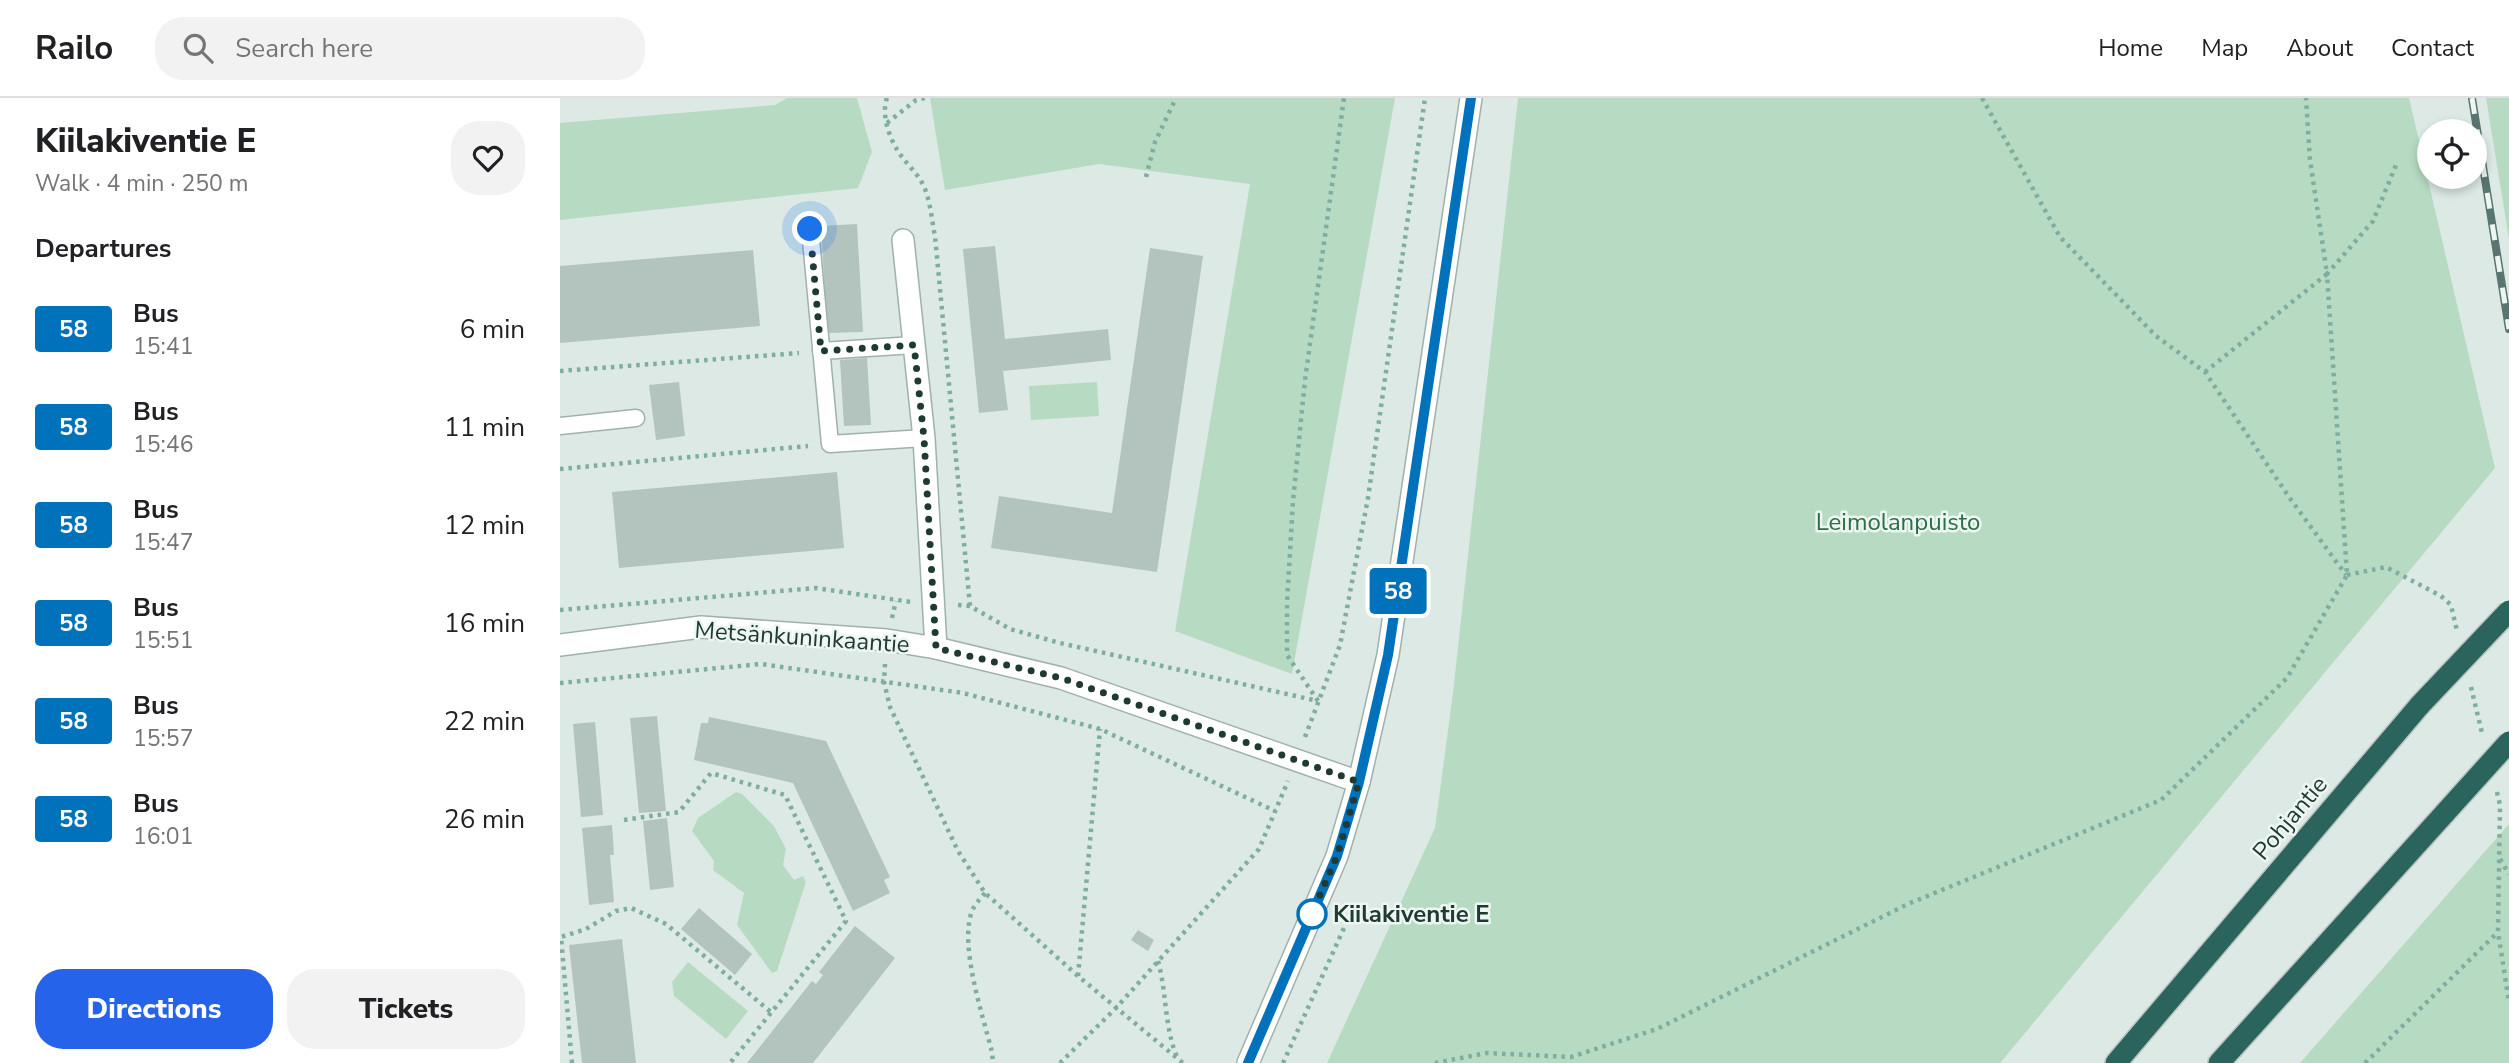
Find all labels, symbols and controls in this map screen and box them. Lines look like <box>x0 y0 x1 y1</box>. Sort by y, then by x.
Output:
search box <box>155 17 645 80</box>
text: Railo <box>35 26 113 71</box>
icon: search <box>179 29 217 67</box>
text: Search here <box>235 31 373 66</box>
text: Home <box>2098 32 2163 64</box>
text: Map <box>2201 32 2248 64</box>
text: About <box>2286 32 2353 64</box>
text: Contact <box>2391 32 2474 64</box>
text: Kiilakiventie E <box>35 119 256 164</box>
map controls <box>2417 119 2487 189</box>
button: locate <box>2417 119 2487 189</box>
button: heart <box>451 121 525 195</box>
text: Walk · 4 min · 250 m <box>35 168 248 199</box>
your location <box>792 211 827 246</box>
text: Departures <box>35 231 171 266</box>
text: Bus <box>133 296 179 331</box>
text: 6 min <box>460 312 525 347</box>
text: 58 <box>59 313 88 345</box>
text: 15:41 <box>133 331 193 362</box>
text: Bus <box>133 394 179 429</box>
text: 11 min <box>444 410 525 445</box>
text: 58 <box>59 411 88 443</box>
text: 15:46 <box>133 429 193 460</box>
text: Bus <box>133 492 179 527</box>
park label: Leimolanpuisto <box>1816 506 1980 538</box>
text: 12 min <box>444 508 525 543</box>
text: 58 <box>59 509 88 541</box>
text: 15:47 <box>133 527 193 558</box>
line badge: 58 <box>1366 568 1430 614</box>
text: 58 <box>1384 575 1412 607</box>
text: Bus <box>133 590 179 625</box>
text: 16 min <box>444 606 525 641</box>
text: 58 <box>59 607 88 639</box>
street label: Metsänkuninkaantie <box>693 614 911 660</box>
text: 15:51 <box>133 625 193 656</box>
text: Bus <box>133 688 179 723</box>
text: 22 min <box>444 704 525 739</box>
text: 58 <box>59 705 88 737</box>
text: 15:57 <box>133 723 193 754</box>
street label: Pohjantie <box>2245 769 2335 867</box>
text: Bus <box>133 786 179 821</box>
text: 26 min <box>444 802 525 837</box>
text: 58 <box>59 803 88 835</box>
text: 16:01 <box>133 821 193 852</box>
place label: Kiilakiventie E <box>1333 898 1490 930</box>
marker: Kiilakiventie E <box>1297 899 1327 929</box>
button: Directions <box>35 969 273 1049</box>
button: Tickets <box>287 969 525 1049</box>

